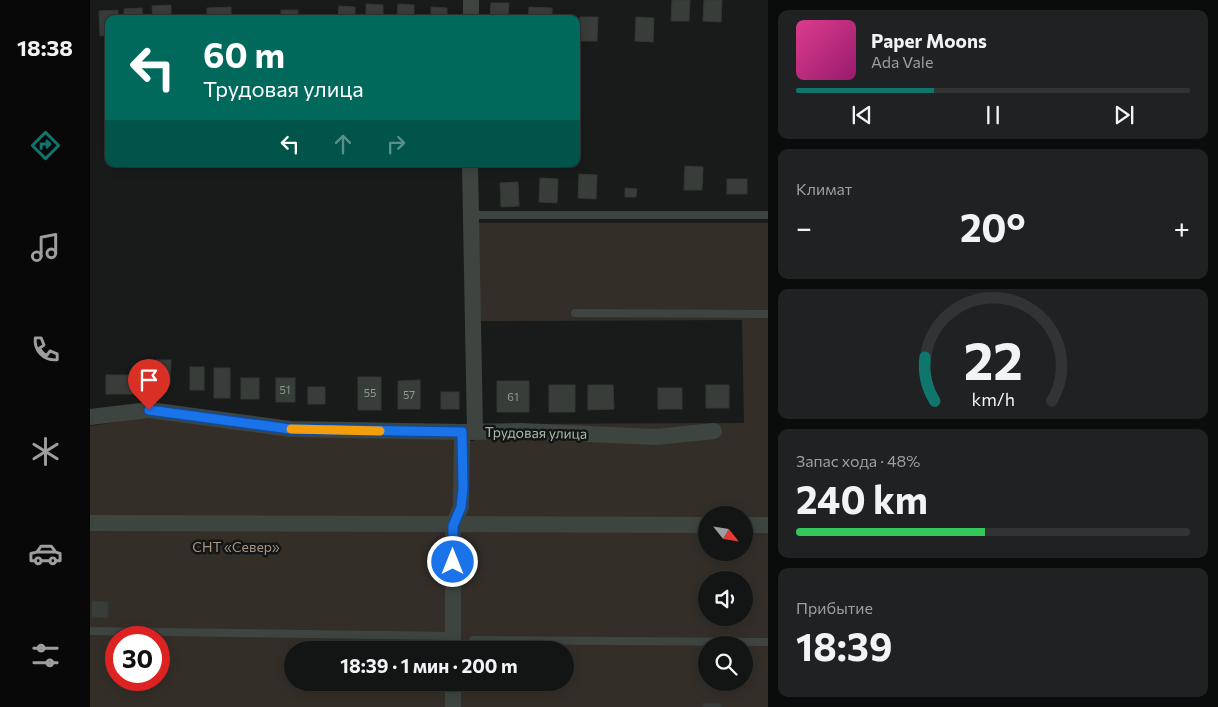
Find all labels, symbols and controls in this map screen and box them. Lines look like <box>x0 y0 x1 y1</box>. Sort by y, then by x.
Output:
text: Paper Moons <box>871 29 987 52</box>
text: 60 m <box>203 32 285 75</box>
text: 18:38 <box>17 34 73 61</box>
icon: left <box>120 35 185 100</box>
text: Ada Vale <box>871 52 933 71</box>
text: Трудовая улица <box>203 75 364 102</box>
icon: previous <box>848 101 876 129</box>
icon: pause <box>979 101 1007 129</box>
icon: next <box>1110 101 1138 129</box>
icon: directions <box>28 128 63 163</box>
icon: left <box>276 130 304 158</box>
icon: ahead <box>329 130 357 158</box>
icon: right <box>382 130 410 158</box>
text: Климат <box>796 179 852 198</box>
text: 20° <box>960 203 1026 250</box>
text: − <box>796 210 812 244</box>
text: + <box>1174 210 1190 244</box>
icon: music <box>28 230 63 265</box>
text: 22 <box>963 327 1023 391</box>
icon: phone <box>28 332 63 367</box>
pin <box>128 359 170 410</box>
icon: arrive <box>135 366 163 394</box>
house number: 51 <box>279 383 291 396</box>
house number: 55 <box>364 386 376 399</box>
house number: 57 <box>403 388 415 401</box>
text: km/h <box>971 388 1015 410</box>
house number: 61 <box>507 390 519 403</box>
street label: Трудовая улица <box>485 423 587 442</box>
icon: climate <box>28 434 63 469</box>
text: Запас хода · 48% <box>796 451 920 470</box>
text: 240 km <box>796 475 928 522</box>
north arrow <box>698 506 752 561</box>
map controls <box>698 506 753 691</box>
position arrow <box>426 535 478 587</box>
icon: car <box>28 536 63 571</box>
park label: СНТ «Север» <box>192 538 280 555</box>
button: sound <box>698 571 753 626</box>
text: Прибытие <box>796 598 873 617</box>
text: 18:39 <box>796 622 892 669</box>
speed limit sign: 30 <box>105 626 170 691</box>
button: search <box>698 636 753 691</box>
icon: filters <box>28 638 63 673</box>
text: 18:39 · 1 мин · 200 m <box>340 654 518 677</box>

